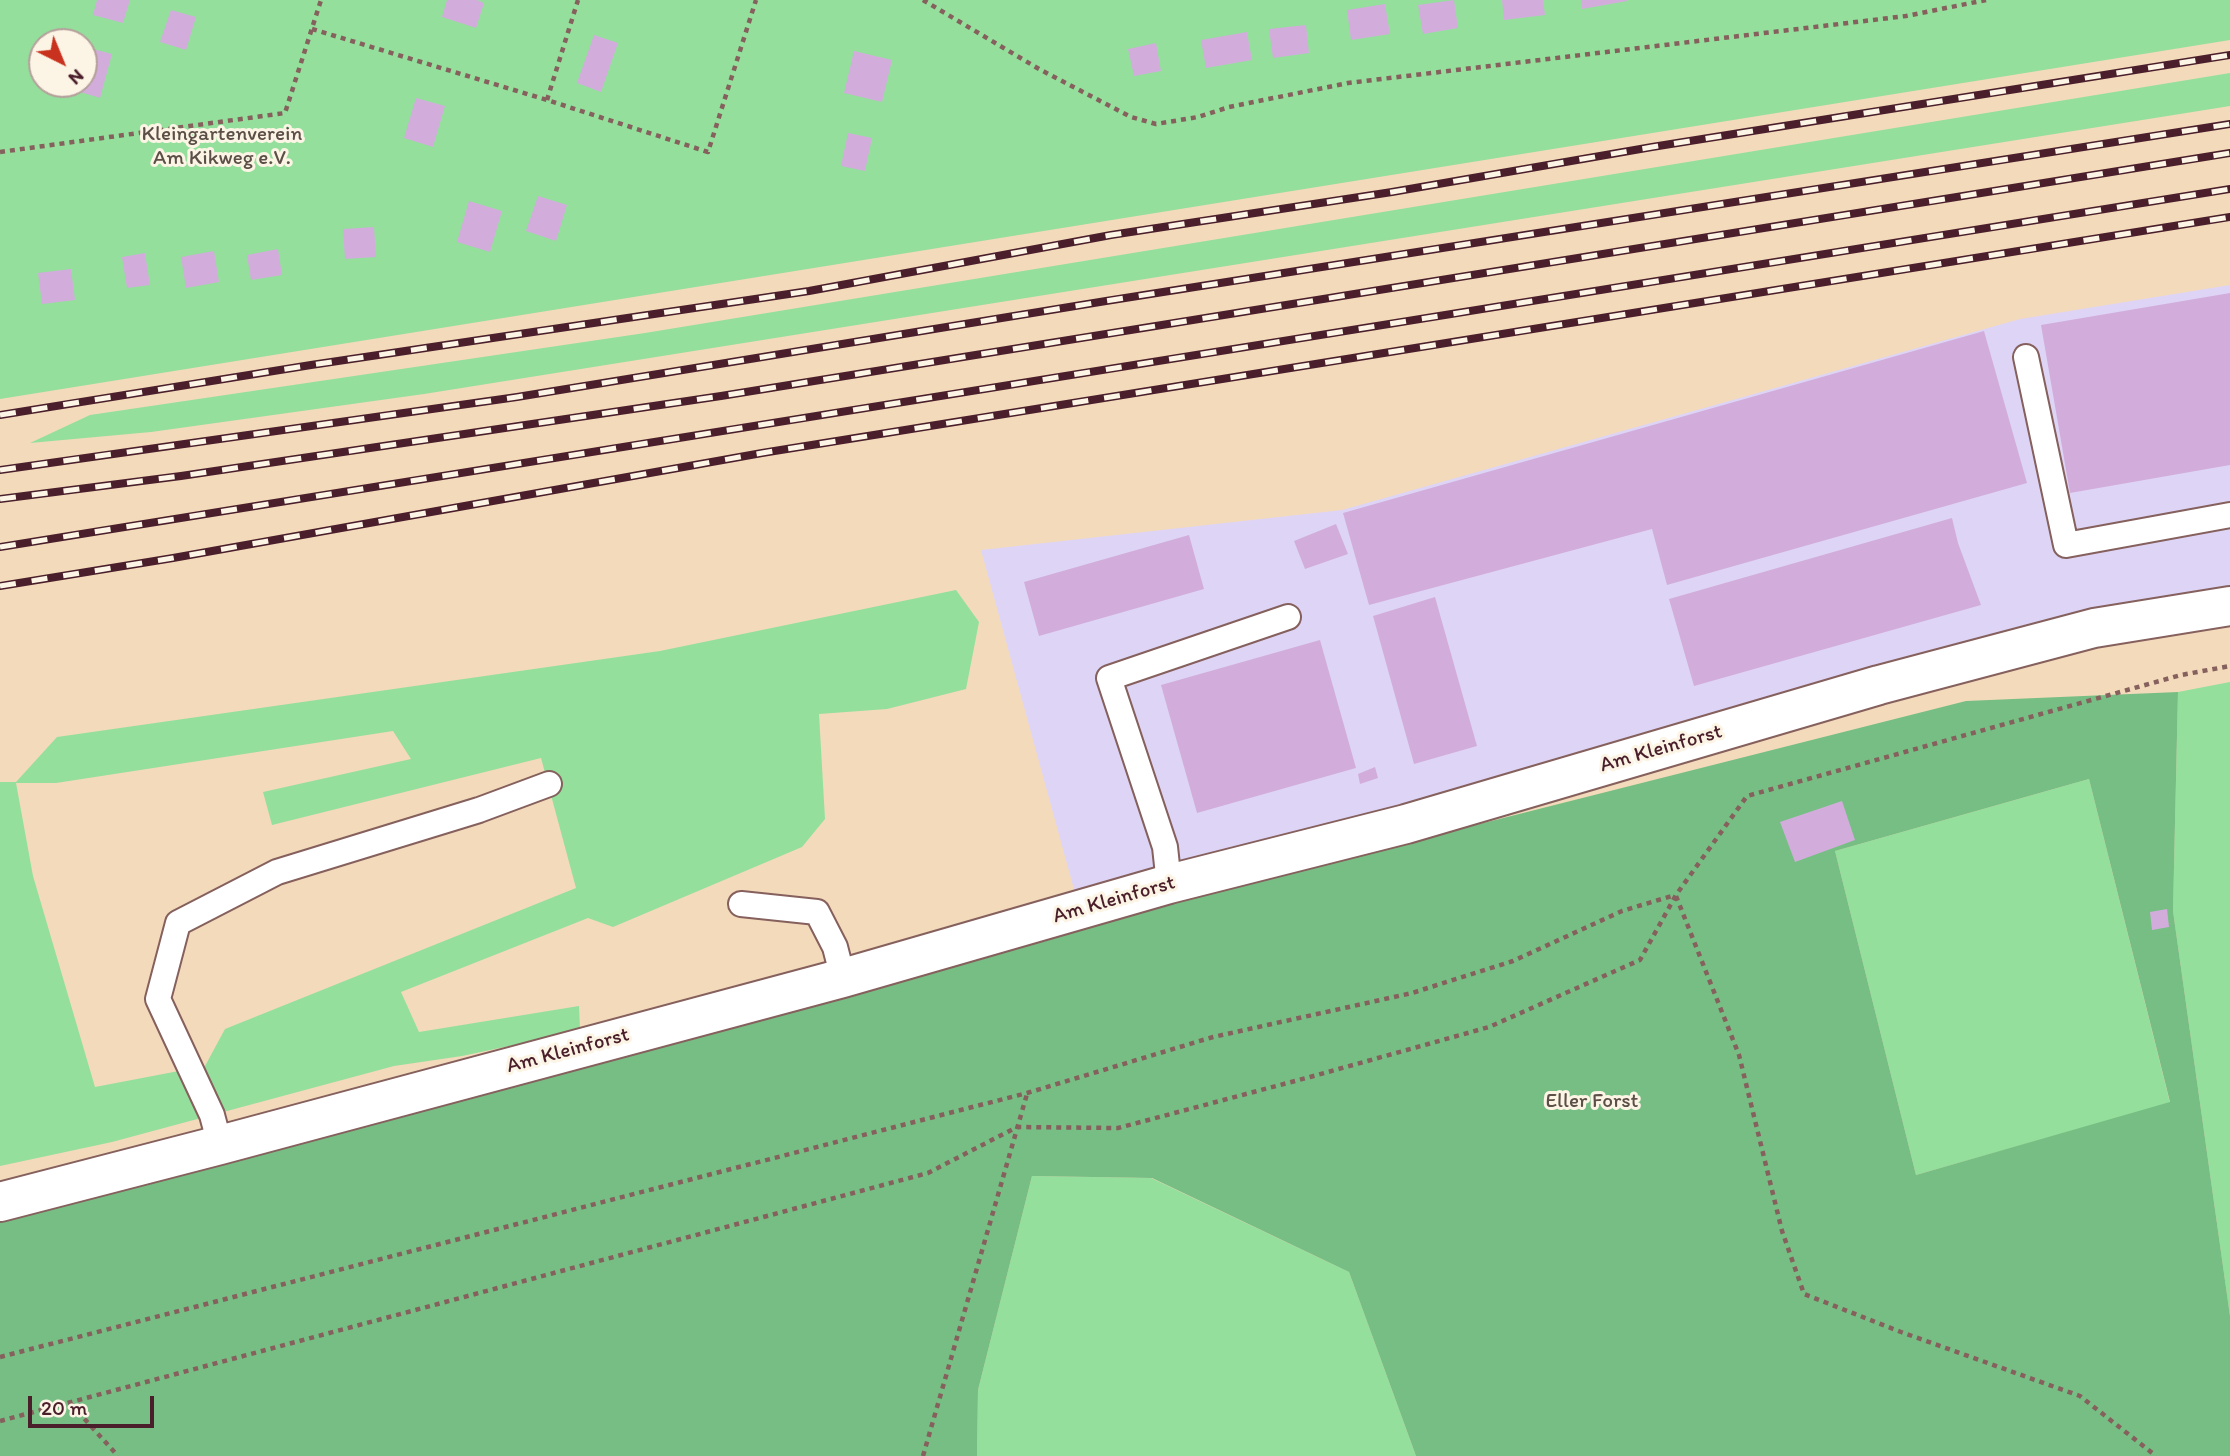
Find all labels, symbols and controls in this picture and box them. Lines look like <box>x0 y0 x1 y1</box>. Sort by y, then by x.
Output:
north arrow <box>28 28 98 98</box>
text: N <box>64 64 89 90</box>
park label: Kleingartenverein Am Kikweg e.V. <box>142 122 302 172</box>
street label: Am Kleinforst <box>1597 720 1725 778</box>
street label: Am Kleinforst <box>1050 871 1178 929</box>
street label: Am Kleinforst <box>504 1023 632 1079</box>
park label: Eller Forst <box>1546 1089 1638 1115</box>
scale bar <box>32 1382 158 1426</box>
text: 20 m <box>41 1395 87 1420</box>

